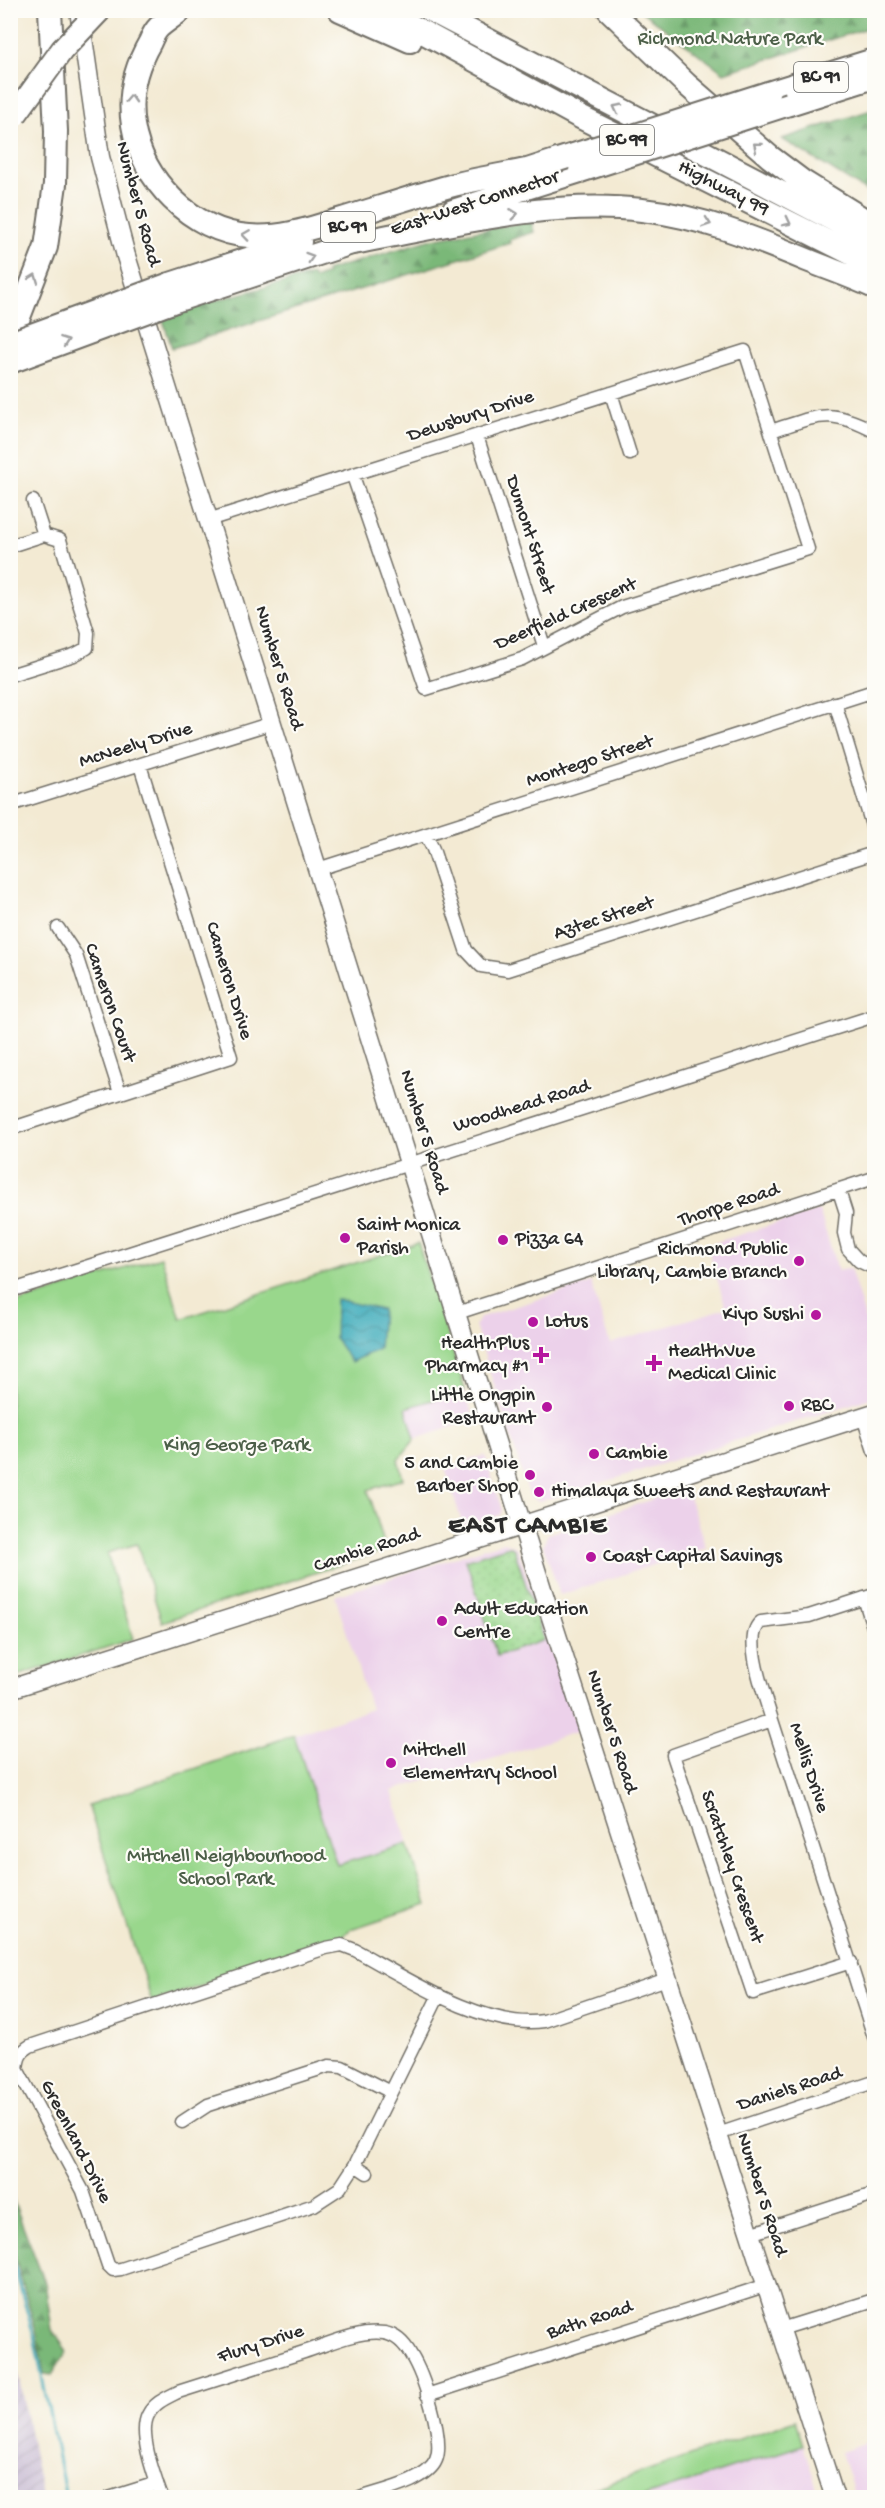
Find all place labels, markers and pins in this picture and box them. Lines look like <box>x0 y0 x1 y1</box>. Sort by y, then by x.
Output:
place label: Saint Monica Parish <box>356 1215 461 1261</box>
place label: Pizza 64 <box>514 1229 584 1252</box>
marker: Saint Monica Parish <box>338 1231 352 1245</box>
marker: Pizza 64 <box>496 1233 510 1247</box>
place label: Richmond Public Library, Cambie Branch <box>597 1239 788 1285</box>
marker: Richmond Public Library, Cambie Branch <box>792 1254 806 1268</box>
place label: Kiyo Sushi <box>723 1304 804 1327</box>
marker: Kiyo Sushi <box>809 1308 823 1322</box>
place label: Lotus <box>545 1311 588 1334</box>
marker: Lotus <box>526 1315 540 1329</box>
place label: HealthPlus Pharmacy #1 <box>424 1333 530 1379</box>
place label: HealthVue Medical Clinic <box>668 1341 777 1387</box>
marker: HealthPlus Pharmacy #1 <box>534 1348 548 1362</box>
marker: HealthVue Medical Clinic <box>645 1354 663 1372</box>
place label: Little Ongpin Restaurant <box>431 1385 537 1431</box>
place label: RBC <box>801 1395 834 1418</box>
marker: RBC <box>782 1399 796 1413</box>
marker: Little Ongpin Restaurant <box>540 1400 554 1414</box>
place label: Cambie <box>606 1443 668 1466</box>
marker: Cambie <box>587 1447 601 1461</box>
place label: 5 and Cambie Barber Shop <box>404 1453 519 1499</box>
marker: 5 and Cambie Barber Shop <box>523 1468 537 1482</box>
place label: Himalaya Sweets and Restaurant <box>551 1481 830 1504</box>
marker: Himalaya Sweets and Restaurant <box>532 1485 546 1499</box>
place label: Coast Capital Savings <box>603 1546 783 1569</box>
marker: Coast Capital Savings <box>584 1550 598 1564</box>
place label: Adult Education Centre <box>454 1599 589 1645</box>
marker: Adult Education Centre <box>435 1614 449 1628</box>
place label: Mitchell Elementary School <box>403 1740 557 1786</box>
marker: Mitchell Elementary School <box>384 1756 398 1770</box>

